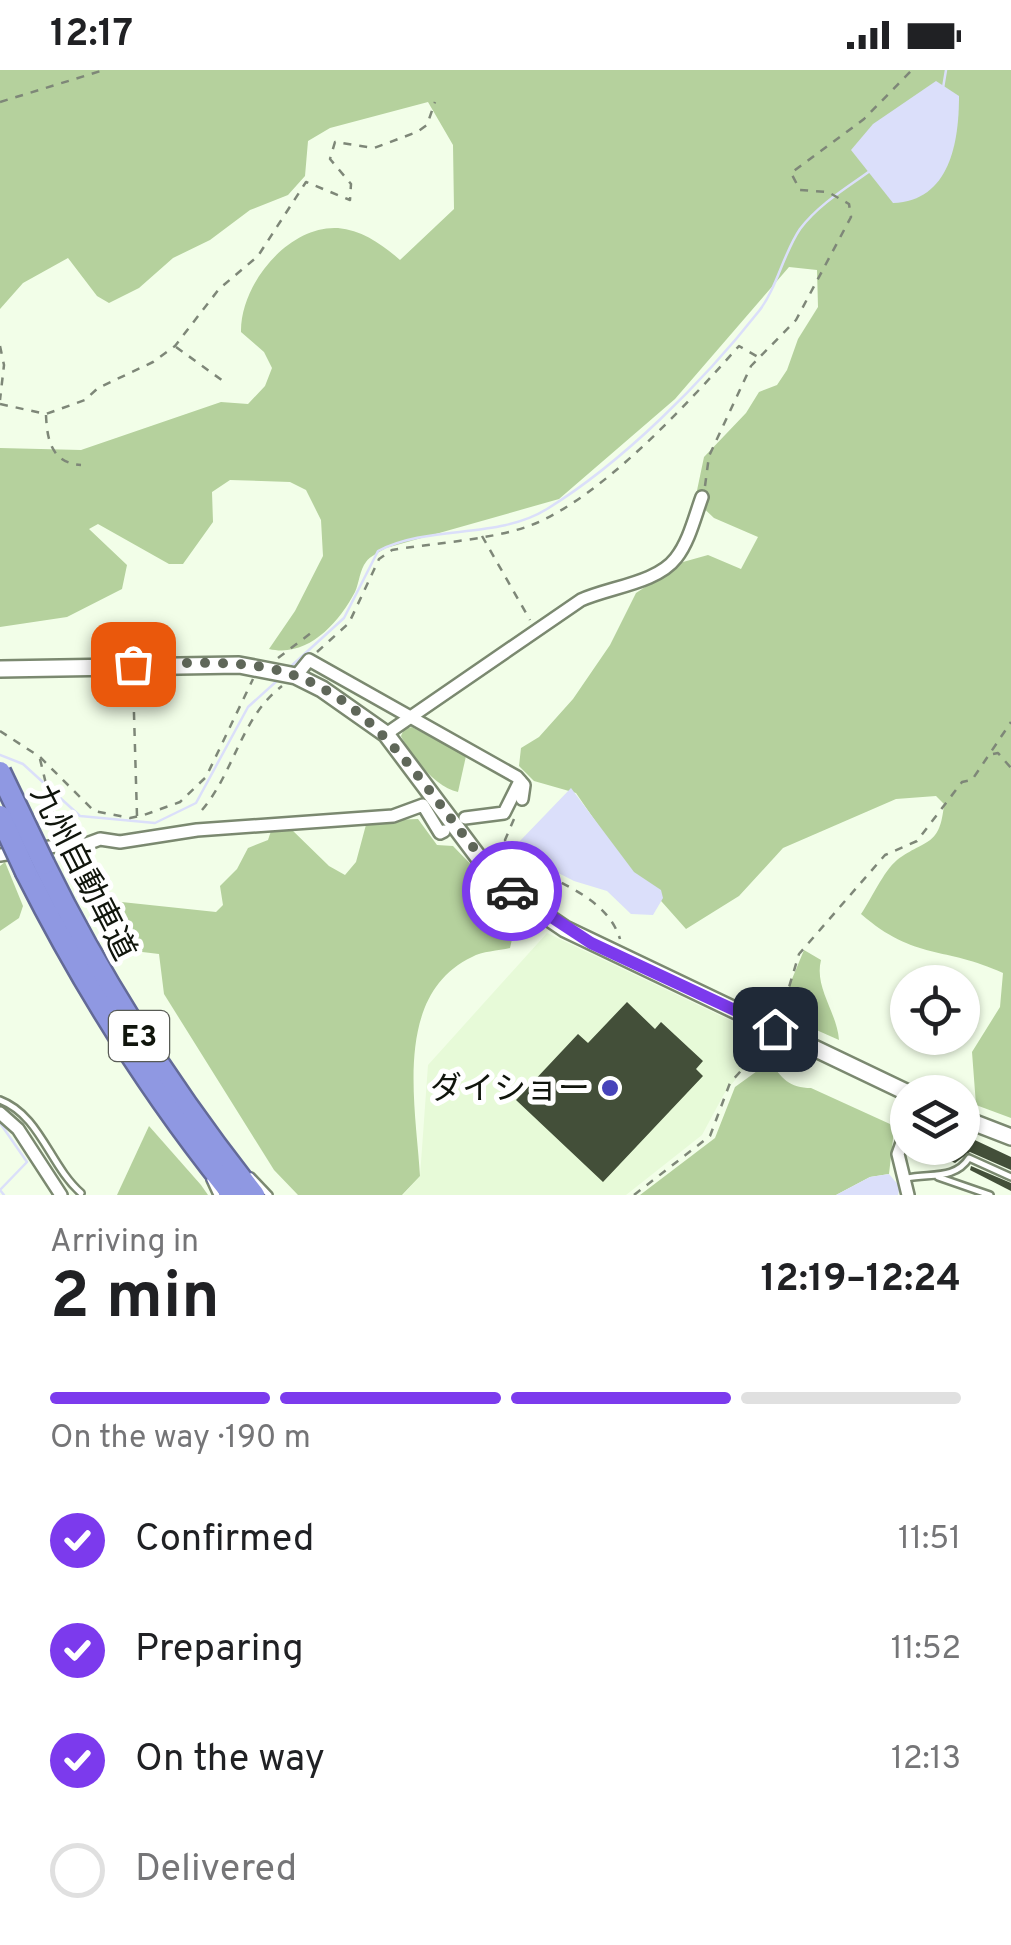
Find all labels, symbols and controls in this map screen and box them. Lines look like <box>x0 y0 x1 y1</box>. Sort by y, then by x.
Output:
text: 12:17 <box>50 11 133 60</box>
pin <box>91 622 176 707</box>
icon: bag <box>106 637 161 692</box>
street label: 九州自動車道 <box>20 779 143 968</box>
courier <box>462 841 562 941</box>
icon: car <box>485 864 540 919</box>
map controls <box>890 965 980 1165</box>
button: locate <box>890 965 980 1055</box>
pin <box>733 987 818 1072</box>
icon: home <box>748 1002 803 1057</box>
road number: E3 <box>109 1011 169 1061</box>
place label: ダイショー <box>430 1071 590 1111</box>
button: layers <box>890 1075 980 1165</box>
marker: ダイショー <box>599 1077 621 1099</box>
text: Arriving in <box>50 1223 199 1263</box>
text: 12:19–12:24 <box>760 1256 961 1305</box>
text: 2 min <box>50 1259 220 1341</box>
text: On the way · 190 m <box>50 1419 311 1459</box>
icon: check <box>50 1513 105 1568</box>
text: Confirmed <box>135 1516 314 1565</box>
text: 11:51 <box>898 1520 961 1560</box>
icon: check <box>50 1623 105 1678</box>
text: Preparing <box>135 1626 304 1675</box>
text: 11:52 <box>891 1630 961 1670</box>
icon: check <box>50 1733 105 1788</box>
text: On the way <box>135 1736 325 1785</box>
text: 12:13 <box>891 1740 961 1780</box>
text: Delivered <box>135 1846 297 1895</box>

